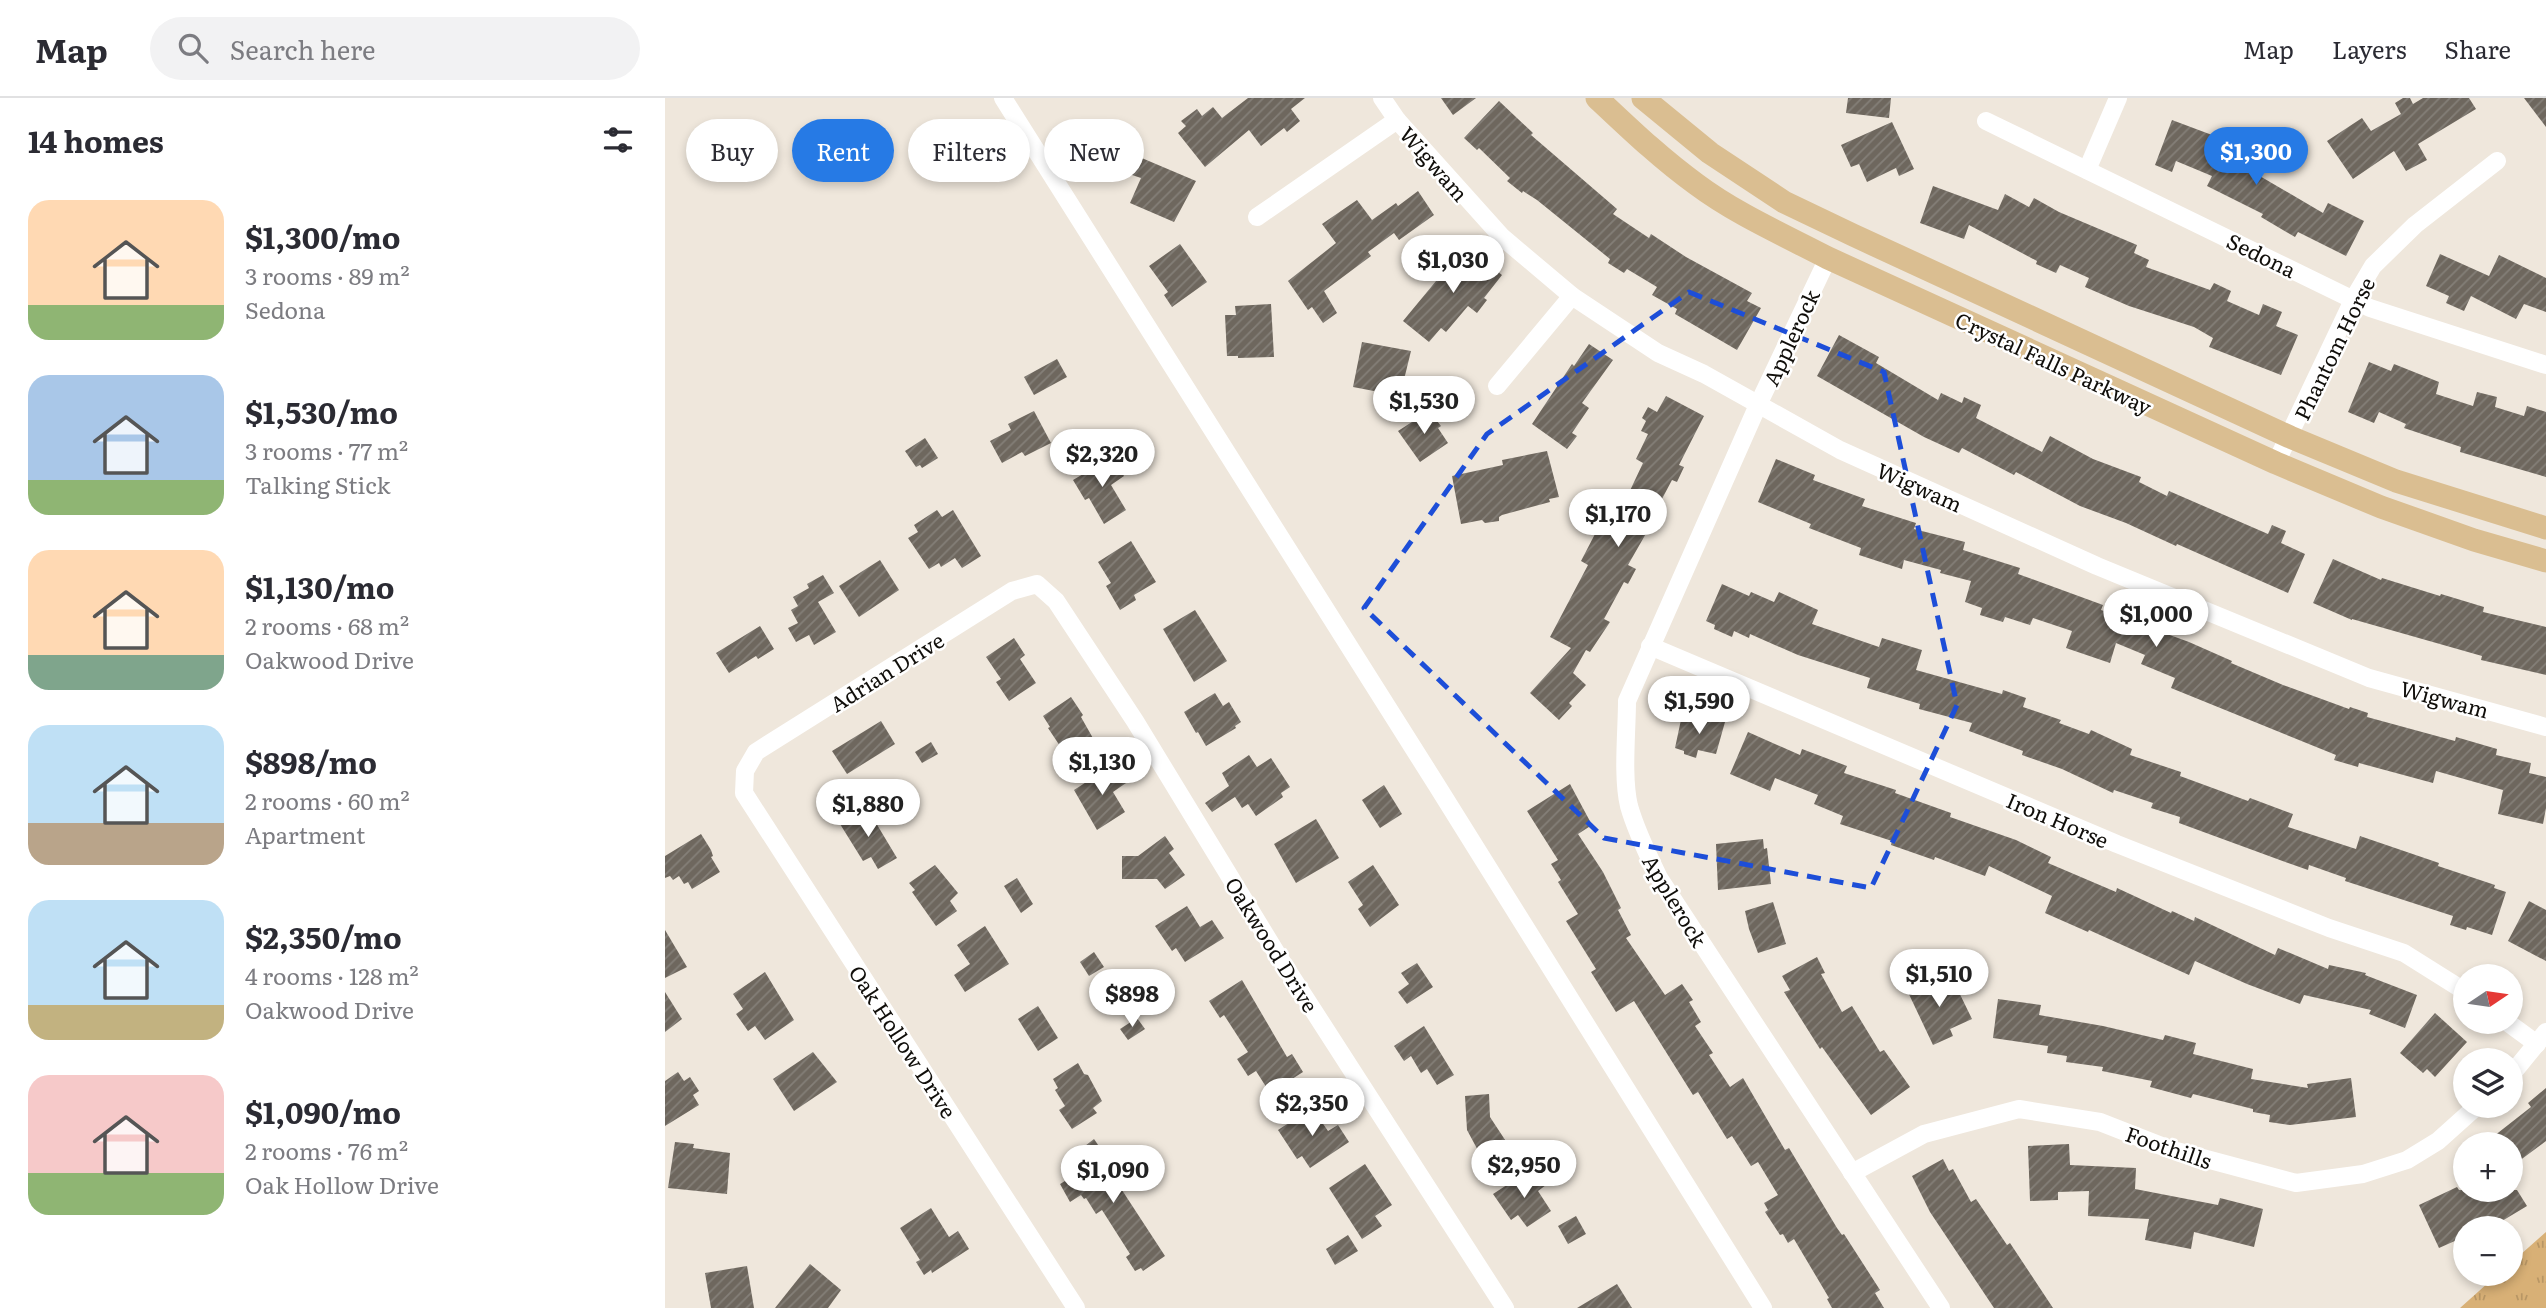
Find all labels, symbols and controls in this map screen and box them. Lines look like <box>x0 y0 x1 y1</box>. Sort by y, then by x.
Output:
search box <box>150 17 640 80</box>
text: Map <box>35 24 108 73</box>
icon: search <box>174 29 212 67</box>
text: Search here <box>230 29 376 68</box>
text: Map <box>2243 31 2294 66</box>
text: Layers <box>2332 31 2406 66</box>
text: Share <box>2444 31 2511 66</box>
text: 14 homes <box>28 118 164 162</box>
chip: Buy <box>686 119 778 182</box>
chip: Rent <box>792 119 894 182</box>
chip: Filters <box>908 119 1030 182</box>
chip: New <box>1044 119 1144 182</box>
street label: Wigwam <box>1394 119 1476 207</box>
icon: filters <box>599 121 637 159</box>
pin: $1,300 <box>2199 127 2313 187</box>
text: $1,300 <box>2220 133 2292 167</box>
text: $1,300/mo <box>245 214 400 258</box>
street label: Sedona <box>2222 224 2302 284</box>
icon: home <box>84 228 168 312</box>
pin: $1,030 <box>1396 236 1510 295</box>
text: $1,030 <box>1417 241 1489 275</box>
text: 3 rooms · 89 m² <box>245 258 410 292</box>
street label: Phantom Horse <box>2285 271 2381 425</box>
street label: Applerock <box>1754 284 1826 390</box>
text: Sedona <box>245 292 325 326</box>
street label: Crystal Falls Parkway <box>1951 303 2158 422</box>
pin: $1,530 <box>1367 376 1481 436</box>
text: $1,530 <box>1389 382 1459 416</box>
text: $1,530/mo <box>245 389 398 433</box>
icon: home <box>84 403 168 487</box>
pin: $2,320 <box>1045 430 1159 489</box>
text: 3 rooms · 77 m² <box>245 433 408 467</box>
text: $2,320 <box>1066 435 1138 469</box>
street label: Wigwam <box>1872 453 1968 519</box>
text: Talking Stick <box>245 467 391 501</box>
pin: $1,170 <box>1561 490 1675 549</box>
text: $1,170 <box>1585 495 1651 529</box>
text: $1,130/mo <box>245 564 394 608</box>
icon: home <box>84 578 168 662</box>
pin: $1,000 <box>2099 589 2213 649</box>
text: $1,000 <box>2119 595 2193 629</box>
text: 2 rooms · 68 m² <box>245 608 409 642</box>
street label: Adrian Drive <box>823 624 949 718</box>
text: Oakwood Drive <box>245 642 414 676</box>
street label: Wigwam <box>2397 671 2493 725</box>
pin: $1,590 <box>1642 676 1756 736</box>
text: $1,590 <box>1664 682 1734 716</box>
pin: $1,130 <box>1045 738 1159 797</box>
text: $898/mo <box>245 739 377 783</box>
text: $1,130 <box>1068 743 1136 777</box>
icon: home <box>84 753 168 837</box>
pin: $1,880 <box>811 780 925 839</box>
text: 2 rooms · 60 m² <box>245 783 410 817</box>
street label: Iron Horse <box>2002 784 2114 854</box>
text: $1,880 <box>832 785 904 819</box>
text: Apartment <box>245 817 365 851</box>
street label: Applerock <box>1636 848 1716 952</box>
street label: Oakwood Drive <box>1219 870 1327 1018</box>
text: $2,350/mo <box>245 914 402 958</box>
icon: home <box>84 928 168 1012</box>
pin: $1,510 <box>1882 950 1996 1009</box>
text: $1,510 <box>1906 955 1972 989</box>
text: 4 rooms · 128 m² <box>245 958 419 992</box>
street label: Oak Hollow Drive <box>843 958 965 1124</box>
north arrow <box>2453 964 2523 1034</box>
map controls <box>2453 964 2523 1286</box>
pin: $898 <box>1091 970 1173 1029</box>
text: $898 <box>1105 975 1159 1009</box>
text: Oakwood Drive <box>245 992 414 1026</box>
button: layers <box>2453 1048 2523 1118</box>
pin: $2,350 <box>1255 1079 1369 1138</box>
text: $2,350 <box>1276 1084 1348 1118</box>
text: $1,090/mo <box>245 1089 401 1133</box>
icon: home <box>84 1103 168 1187</box>
street label: Foothills <box>2122 1117 2216 1175</box>
button: + <box>2453 1132 2523 1202</box>
text: 2 rooms · 76 m² <box>245 1133 408 1167</box>
pin: $2,950 <box>1467 1140 1581 1200</box>
pin: $1,090 <box>1056 1146 1170 1205</box>
text: $2,950 <box>1487 1146 1561 1180</box>
text: $1,090 <box>1077 1151 1149 1185</box>
text: Oak Hollow Drive <box>245 1167 439 1201</box>
button: − <box>2453 1216 2523 1286</box>

